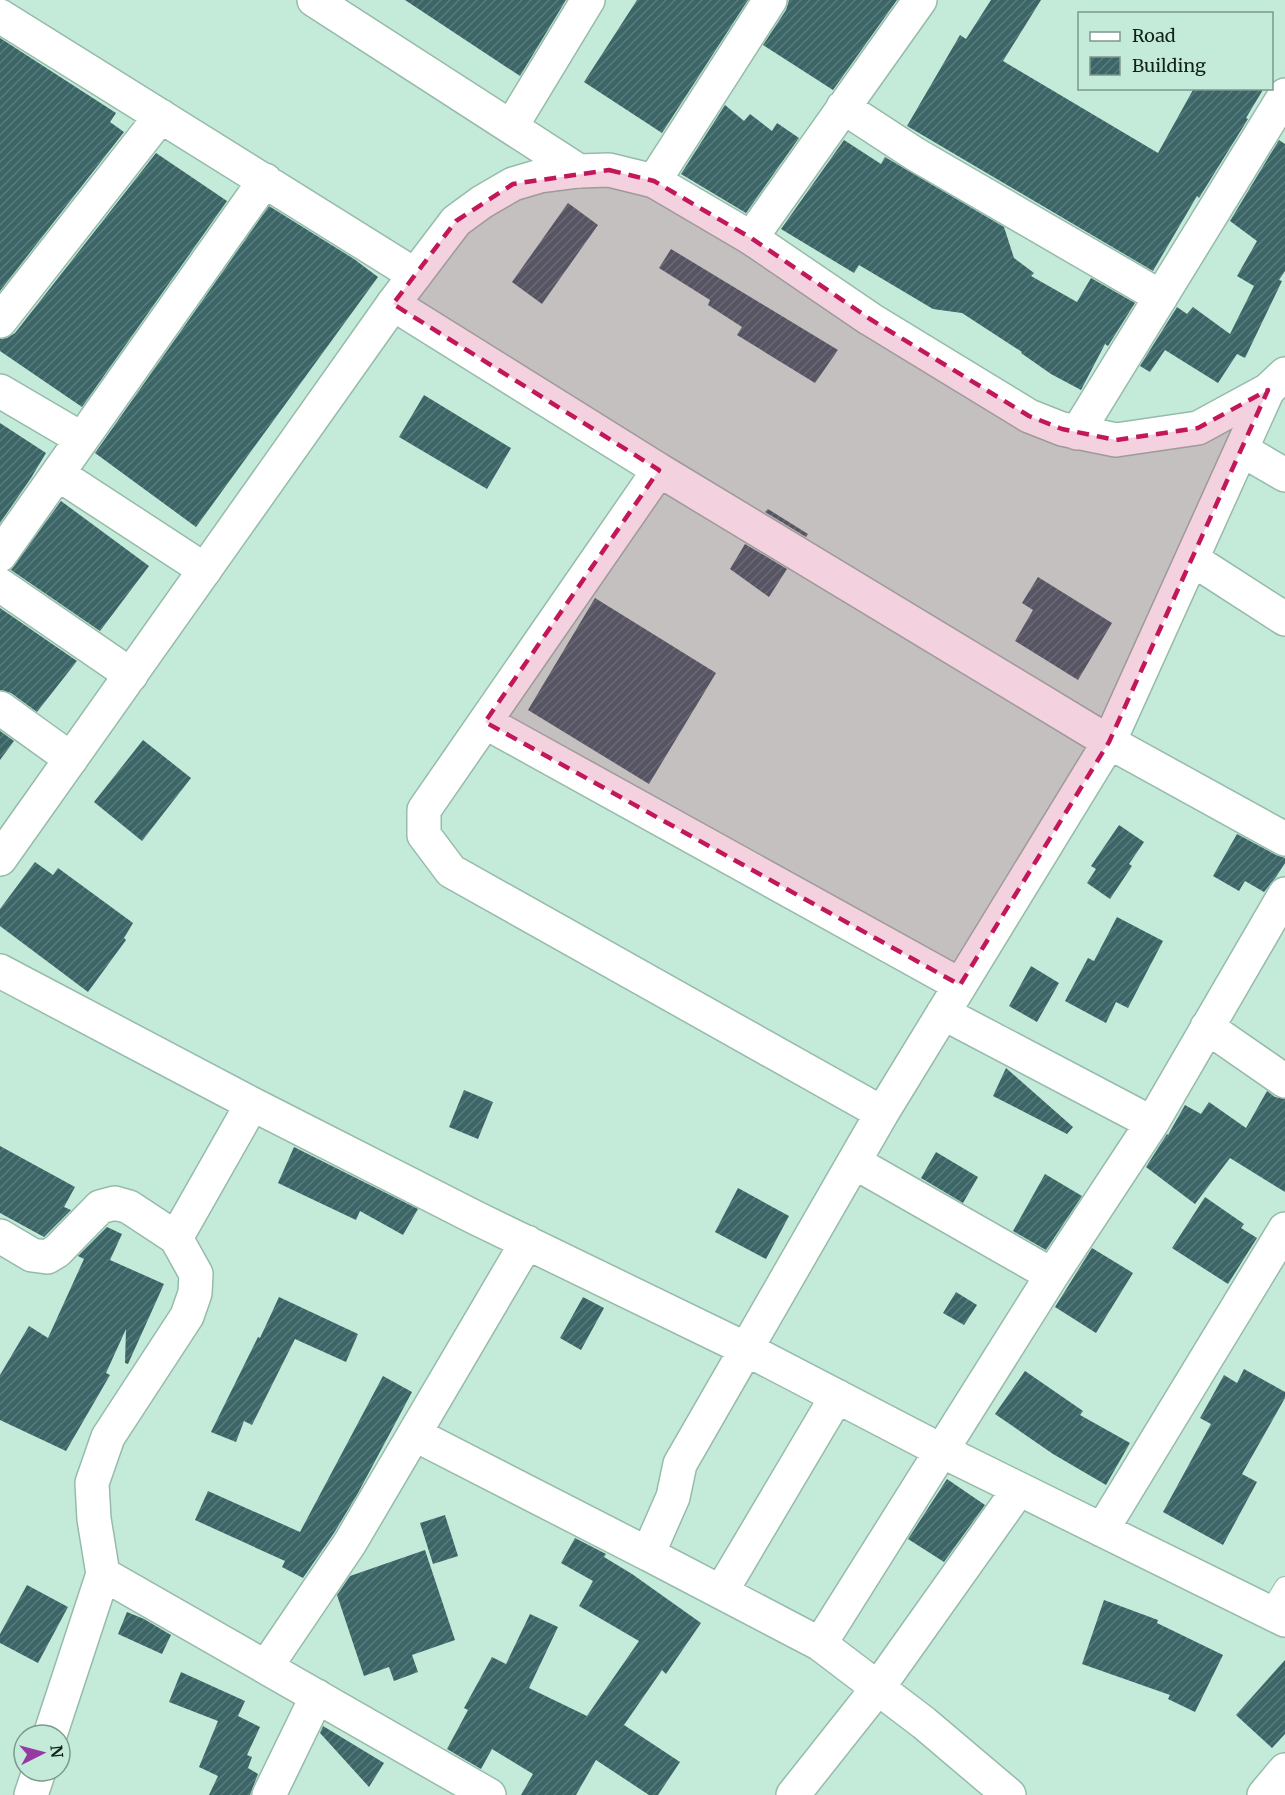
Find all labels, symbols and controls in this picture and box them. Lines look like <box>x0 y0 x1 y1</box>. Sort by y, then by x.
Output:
legend <box>1078 12 1273 90</box>
text: Road <box>1132 24 1176 47</box>
text: Building <box>1132 54 1206 77</box>
north arrow <box>12 1723 72 1783</box>
text: N <box>46 1744 68 1759</box>

